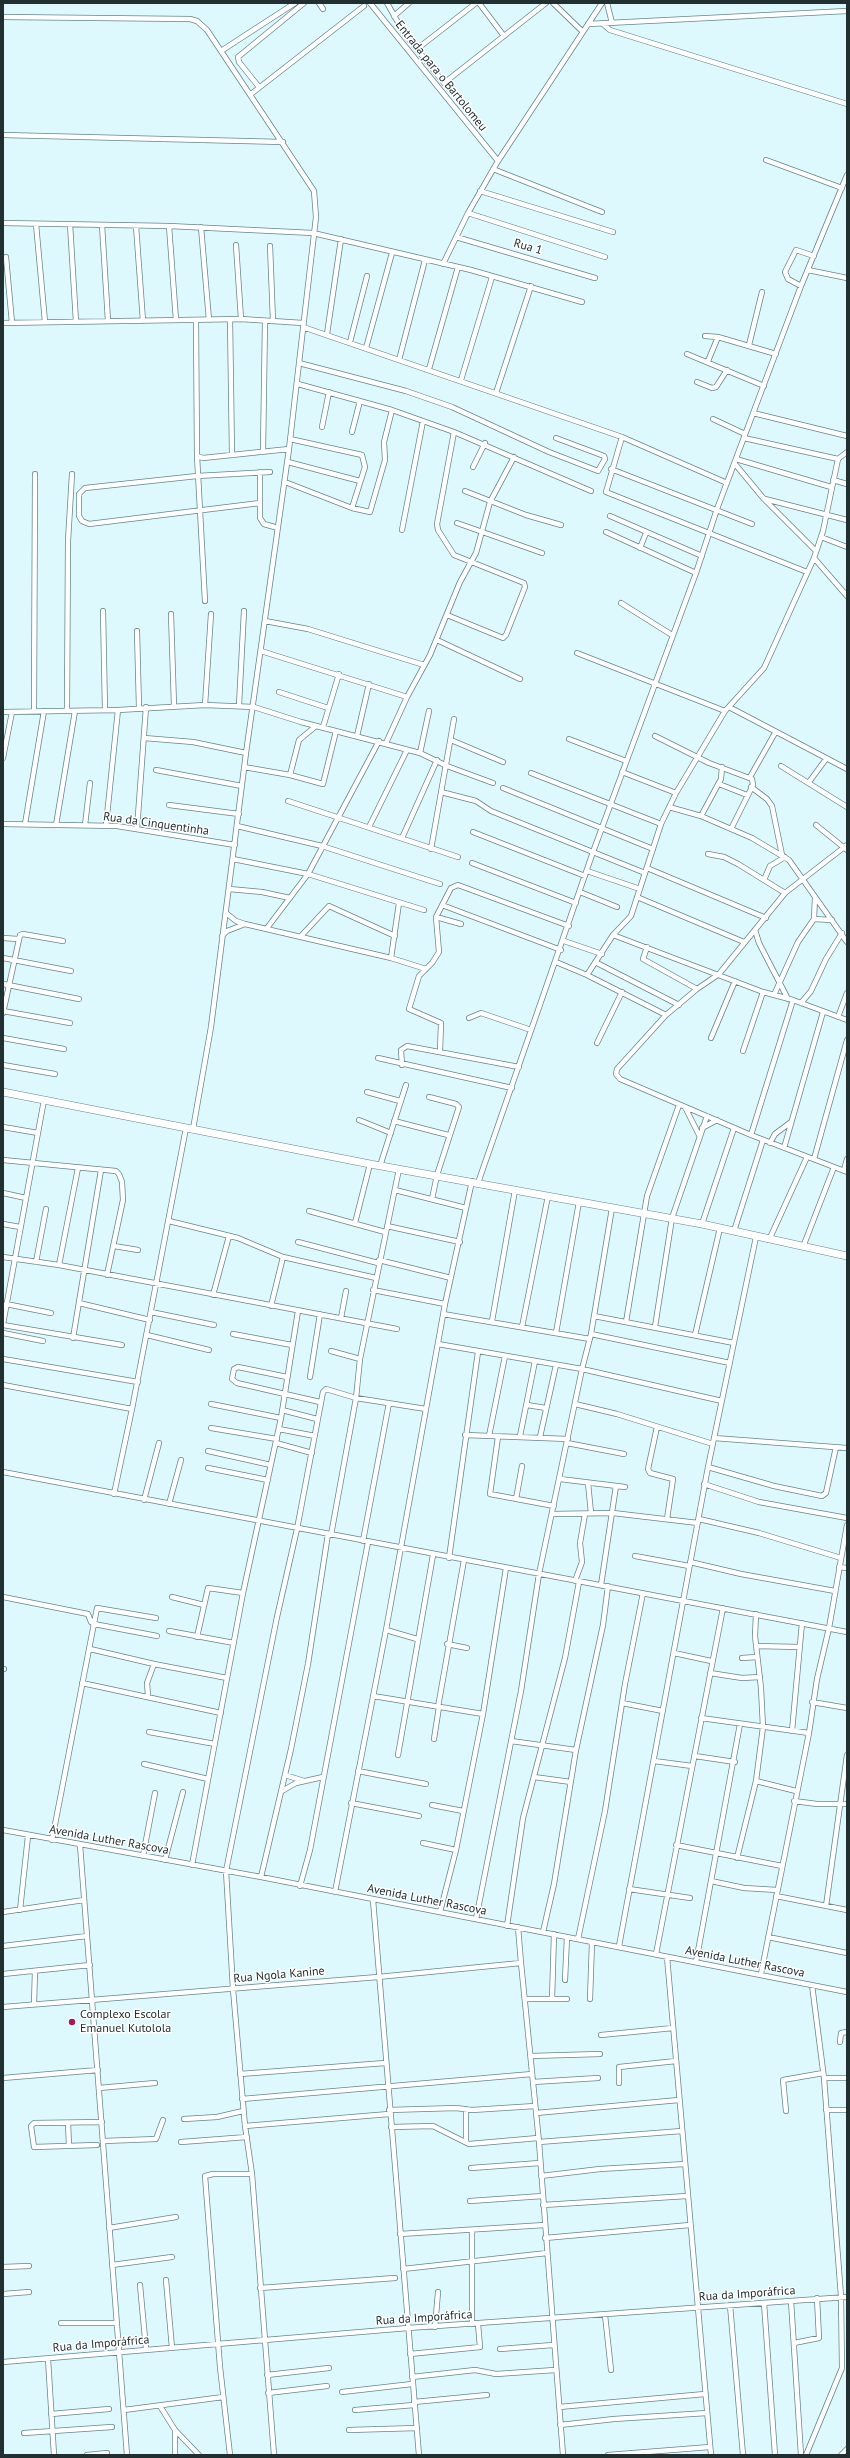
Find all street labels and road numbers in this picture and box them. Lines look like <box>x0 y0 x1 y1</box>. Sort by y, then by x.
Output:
street label: Entrada para o Bartolomeu <box>392 18 490 134</box>
street label: Rua 1 <box>512 236 544 258</box>
street label: Rua da Cinquentinha <box>102 809 210 839</box>
street label: Avenida Luther Rascova <box>48 1822 170 1858</box>
street label: Avenida Luther Rascova <box>366 1881 488 1919</box>
street label: Avenida Luther Rascova <box>684 1943 806 1981</box>
street label: Rua Ngola Kanine <box>233 1964 325 1986</box>
street label: Rua da Imporáfrica <box>698 2283 796 2305</box>
street label: Rua da Imporáfrica <box>375 2307 473 2329</box>
street label: Rua da Imporáfrica <box>52 2333 150 2355</box>

